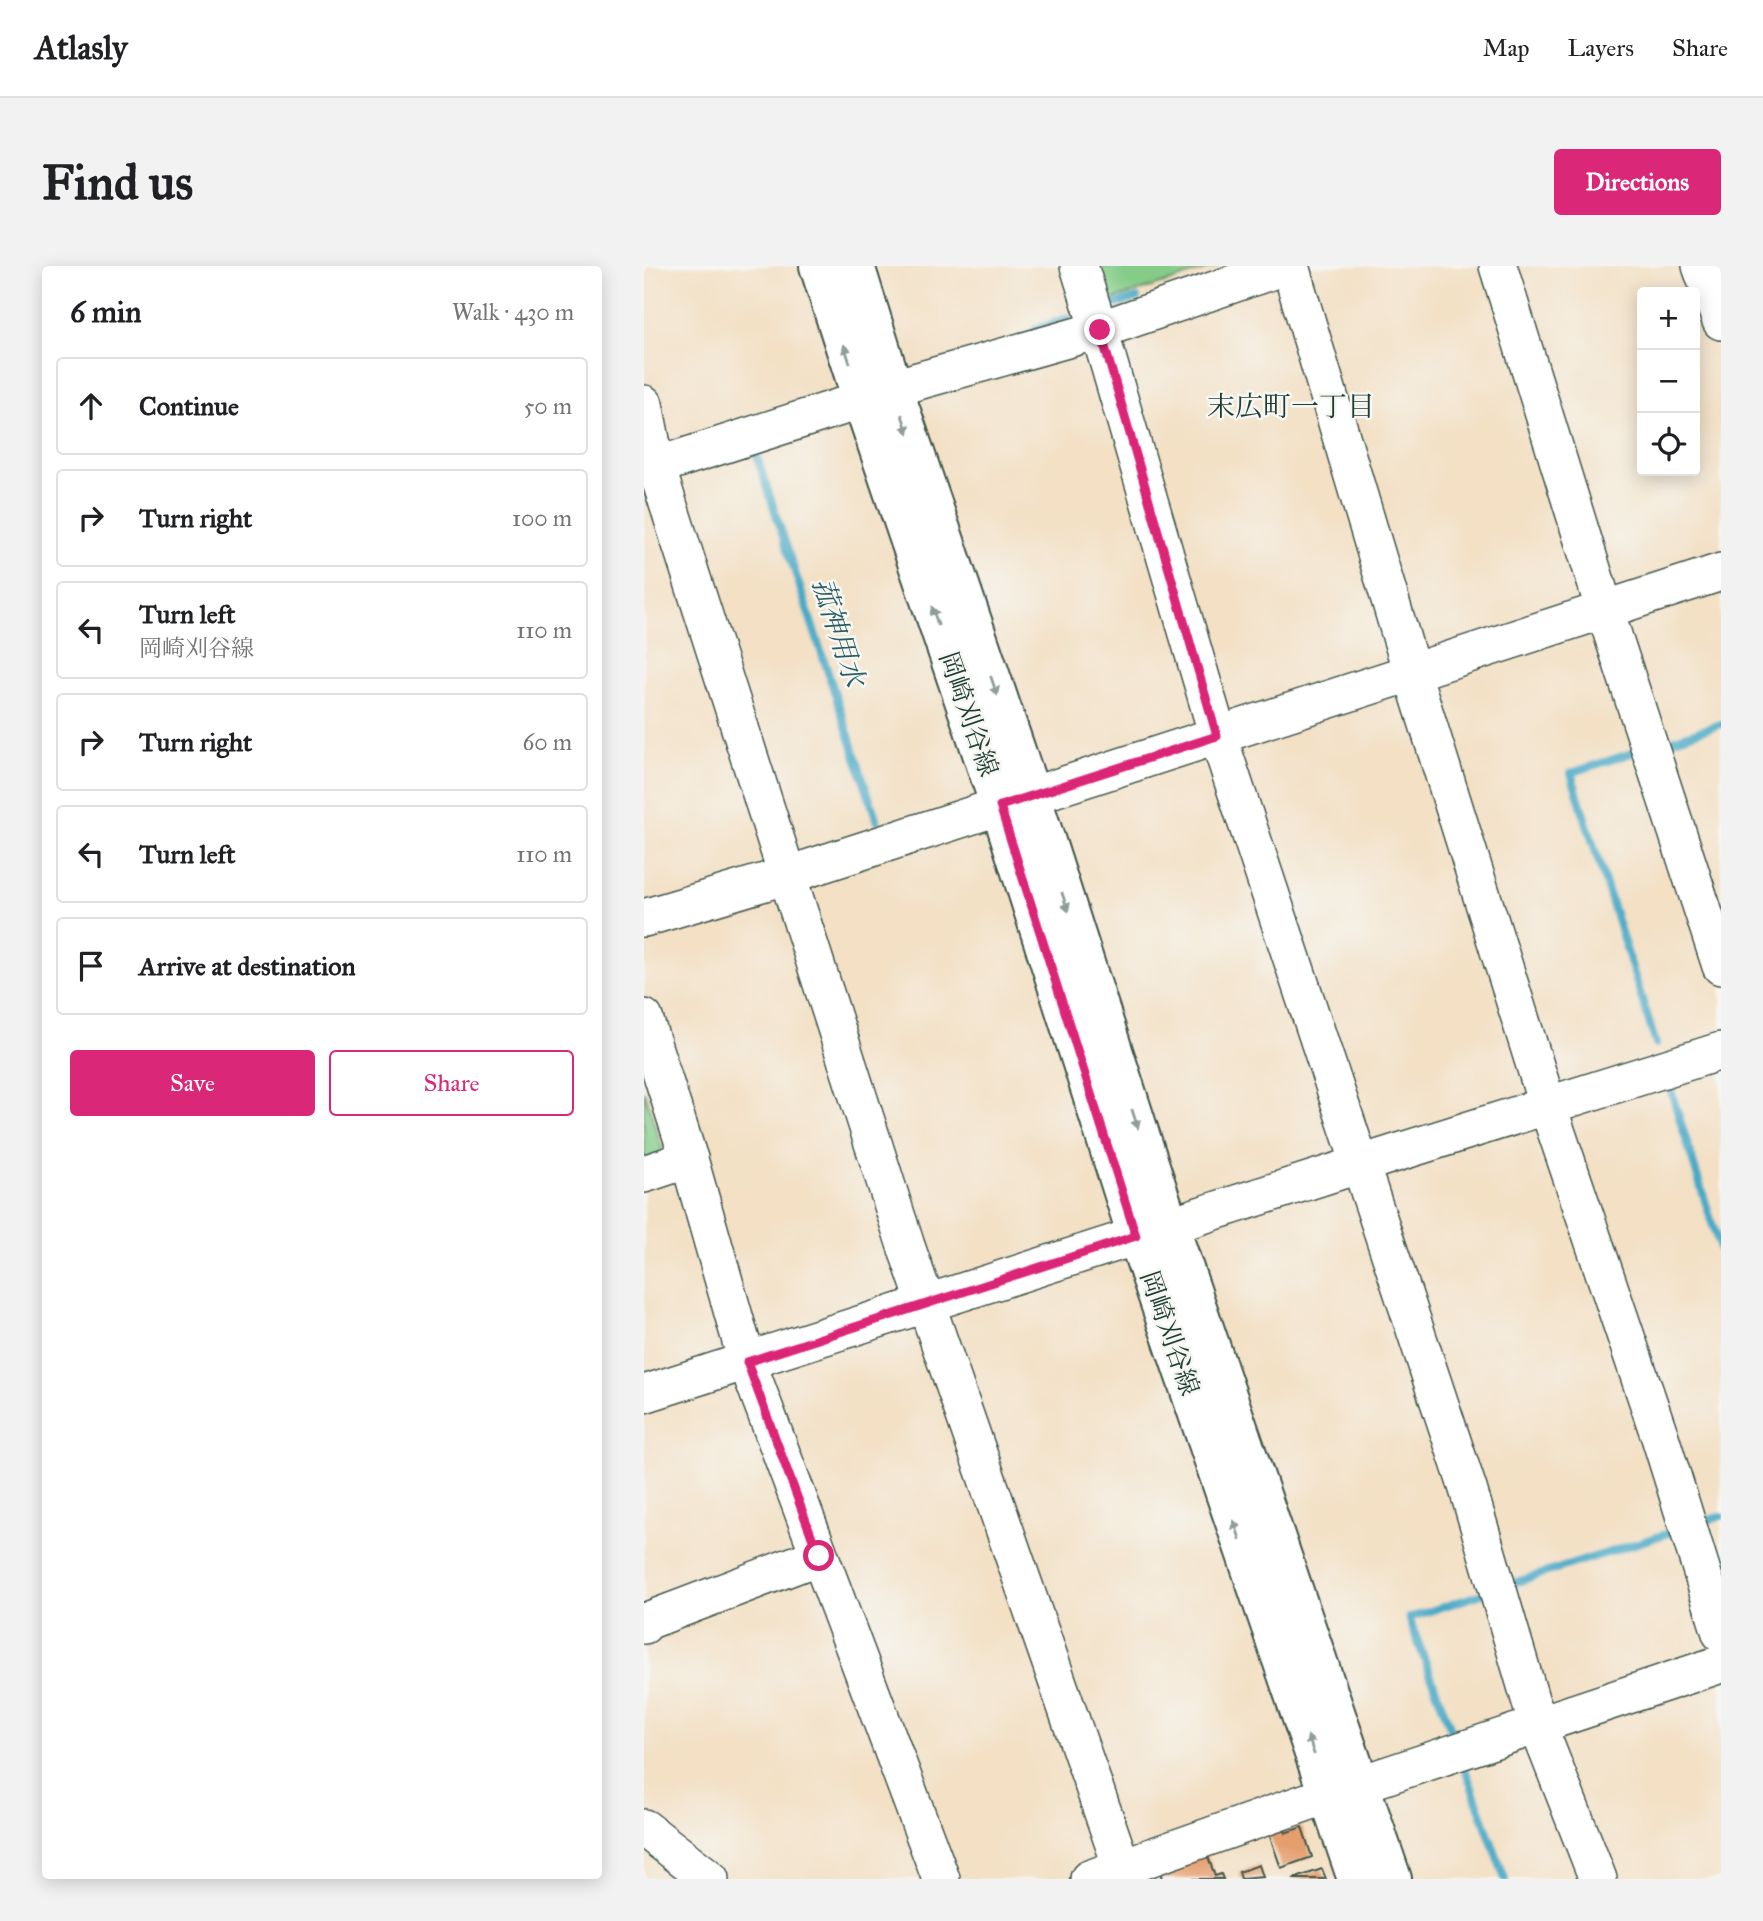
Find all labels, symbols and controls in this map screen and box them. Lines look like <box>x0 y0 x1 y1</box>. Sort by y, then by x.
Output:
text: Atlasly <box>35 28 127 68</box>
text: Map <box>1483 33 1530 63</box>
text: Layers <box>1568 33 1634 63</box>
text: Share <box>1672 33 1728 63</box>
button: Directions <box>1554 149 1721 215</box>
text: Find us <box>42 153 193 212</box>
map controls <box>1637 287 1700 476</box>
button: + <box>1637 287 1700 350</box>
text: 6 min <box>70 294 142 330</box>
text: Walk · 430 m <box>452 298 574 326</box>
route end <box>1084 314 1115 345</box>
one-way arrow <box>842 343 852 364</box>
button: − <box>1637 350 1700 413</box>
icon: ahead <box>72 387 110 425</box>
district label: 末広町一丁目 <box>1207 389 1375 424</box>
text: Continue <box>139 390 239 422</box>
text: 50 m <box>524 392 572 420</box>
button: locate <box>1637 413 1700 476</box>
one-way arrow <box>900 414 911 435</box>
icon: right <box>72 499 110 537</box>
text: Turn right <box>139 502 252 534</box>
text: 100 m <box>512 504 572 532</box>
water label: 菰神用水 <box>805 573 873 694</box>
text: Turn left <box>139 598 235 630</box>
one-way arrow <box>929 605 940 626</box>
icon: left <box>72 611 110 649</box>
text: 110 m <box>516 616 572 644</box>
text: 岡崎刈谷線 <box>139 634 254 662</box>
street label: 岡崎刈谷線 <box>933 647 1005 781</box>
one-way arrow <box>989 676 1000 697</box>
icon: right <box>72 723 110 761</box>
text: Turn right <box>139 726 252 758</box>
text: 60 m <box>523 728 572 756</box>
icon: left <box>72 835 110 873</box>
text: Turn left <box>139 838 235 870</box>
text: 110 m <box>516 840 572 868</box>
one-way arrow <box>1061 892 1071 913</box>
icon: arrive <box>72 947 110 985</box>
text: Arrive at destination <box>139 950 356 982</box>
button: Save <box>70 1050 315 1116</box>
button: Share <box>329 1050 574 1116</box>
one-way arrow <box>1130 1109 1141 1130</box>
street label: 岡崎刈谷線 <box>1134 1266 1206 1400</box>
one-way arrow <box>1231 1519 1242 1540</box>
route start <box>803 1540 834 1571</box>
one-way arrow <box>1305 1734 1316 1755</box>

